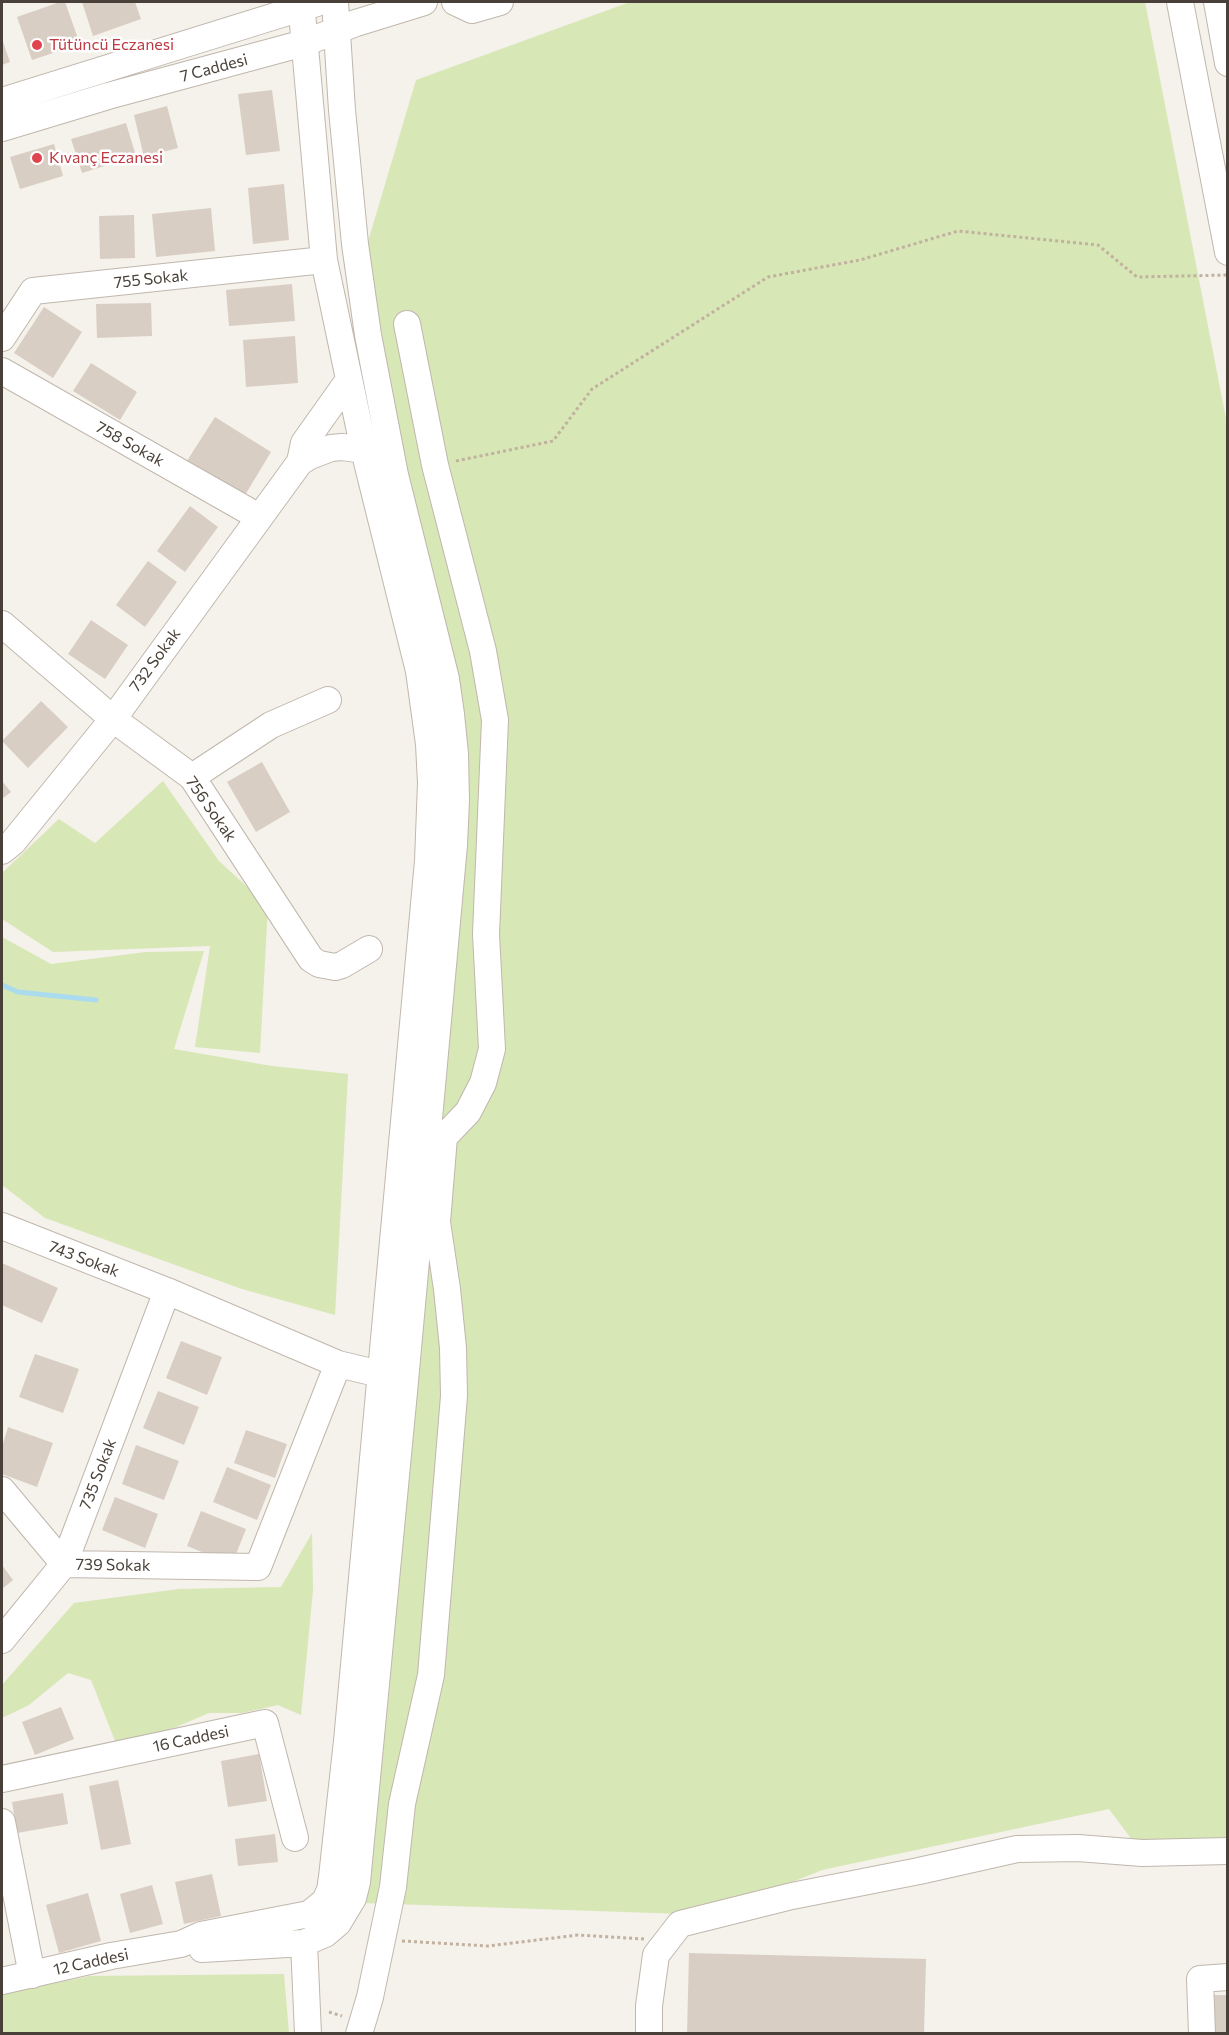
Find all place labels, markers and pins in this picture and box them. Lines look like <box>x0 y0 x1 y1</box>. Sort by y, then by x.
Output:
place label: Tütüncü Eczanesi <box>49 35 174 55</box>
marker: Tütüncü Eczanesi <box>30 38 44 52</box>
place label: Kıvanç Eczanesi <box>49 148 163 168</box>
marker: Kıvanç Eczanesi <box>30 151 44 165</box>

